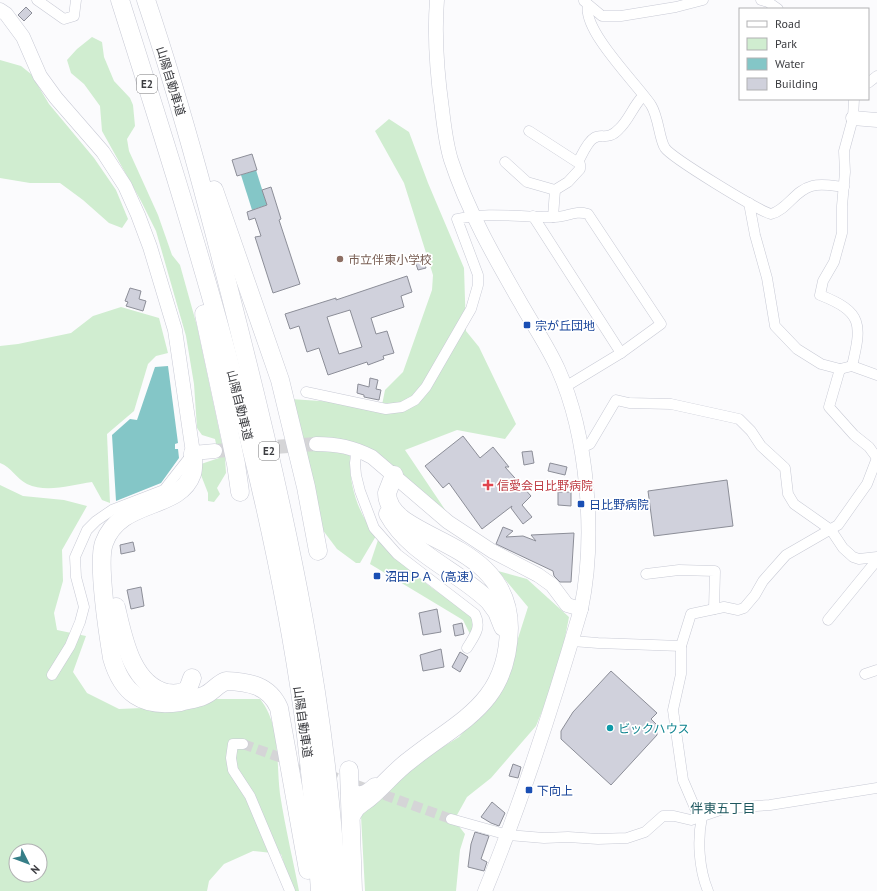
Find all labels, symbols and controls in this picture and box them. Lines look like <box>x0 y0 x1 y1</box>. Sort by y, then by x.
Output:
legend <box>739 8 869 100</box>
text: Road <box>775 16 800 31</box>
text: Park <box>775 36 797 51</box>
street label: 山陽自動車道 <box>153 44 189 118</box>
text: Water <box>775 56 805 71</box>
road number: E2 <box>137 75 157 93</box>
text: Building <box>775 76 818 91</box>
place label: 市立伴東小学校 <box>348 252 432 267</box>
marker: 市立伴東小学校 <box>335 254 345 264</box>
place label: 宗が丘団地 <box>535 318 595 333</box>
marker: 宗が丘団地 <box>522 320 532 330</box>
street label: 山陽自動車道 <box>224 368 256 442</box>
road number: E2 <box>259 442 279 460</box>
place label: 信愛会日比野病院 <box>497 478 593 493</box>
marker: 信愛会日比野病院 <box>482 479 494 491</box>
place label: 日比野病院 <box>589 497 649 512</box>
marker: 日比野病院 <box>576 499 586 509</box>
place label: 沼田ＰＡ（高速） <box>385 569 481 584</box>
marker: 沼田ＰＡ（高速） <box>372 571 382 581</box>
street label: 山陽自動車道 <box>291 685 315 759</box>
place label: ビックハウス <box>618 721 689 736</box>
marker: ビックハウス <box>605 723 615 733</box>
place label: 下向上 <box>537 783 573 798</box>
marker: 下向上 <box>524 785 534 795</box>
district label: 伴東五丁目 <box>690 800 756 817</box>
north arrow <box>8 843 48 883</box>
text: N <box>28 862 43 877</box>

